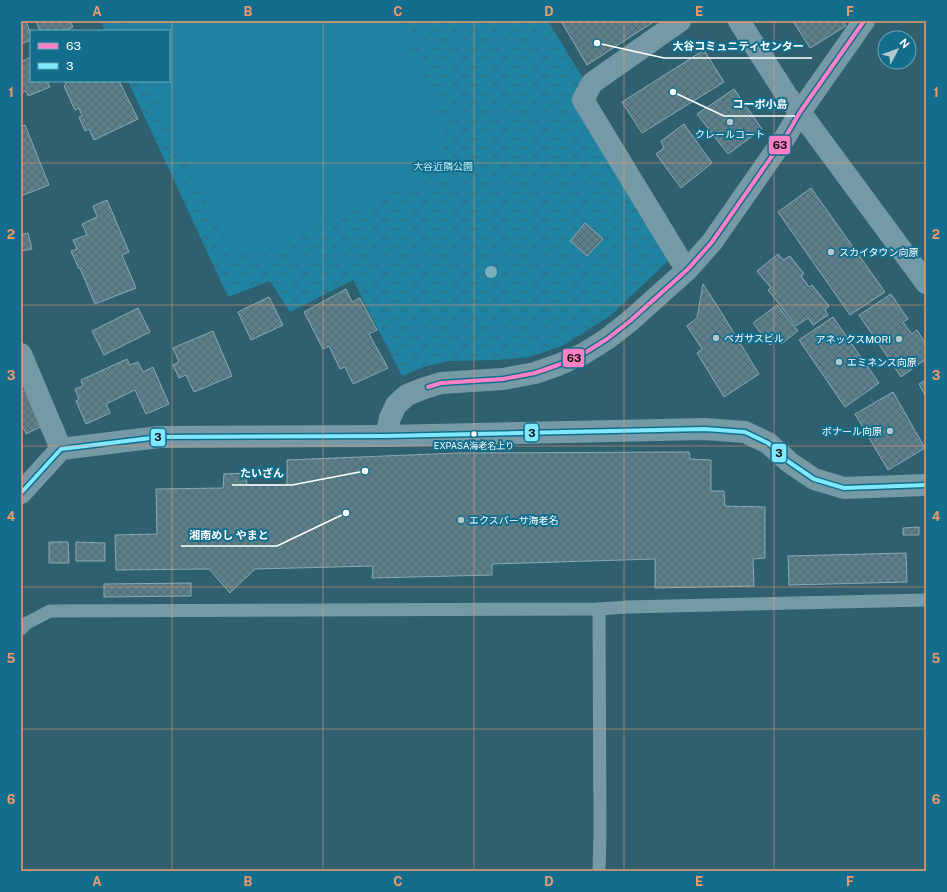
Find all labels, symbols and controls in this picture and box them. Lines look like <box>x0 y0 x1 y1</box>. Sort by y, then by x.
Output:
text: A <box>92 4 102 19</box>
text: B <box>244 4 253 19</box>
text: C <box>393 4 403 19</box>
text: D <box>544 4 554 19</box>
text: E <box>695 4 703 19</box>
text: F <box>846 4 854 19</box>
legend <box>30 30 170 82</box>
north arrow <box>877 30 917 70</box>
callout: 大谷コミュニティセンター <box>664 35 812 58</box>
text: N <box>897 36 912 51</box>
text: 63 <box>66 39 81 53</box>
text: 大谷コミュニティセンター <box>672 40 804 52</box>
text: 3 <box>66 59 74 73</box>
text: 1 <box>8 85 14 100</box>
text: 1 <box>933 85 939 100</box>
callout: コーポ小島 <box>724 93 795 116</box>
text: コーポ小島 <box>733 98 788 110</box>
marker: クレールコート <box>725 117 735 127</box>
place label: クレールコート <box>695 128 765 140</box>
line badge: 63 <box>768 135 791 155</box>
text: 63 <box>773 139 787 151</box>
park label: 大谷近隣公園 <box>413 160 473 172</box>
text: 2 <box>7 227 15 242</box>
text: 2 <box>932 227 940 242</box>
place label: スカイタウン向原 <box>839 246 919 258</box>
marker: スカイタウン向原 <box>826 247 836 257</box>
place label: ペガサスビル <box>724 332 784 344</box>
marker: ペガサスビル <box>711 333 721 343</box>
place label: アネックスMORI <box>816 333 891 345</box>
marker: アネックスMORI <box>894 334 904 344</box>
line badge: 63 <box>562 348 585 368</box>
text: 63 <box>567 352 581 364</box>
place label: エミネンス向原 <box>847 356 917 368</box>
marker: エミネンス向原 <box>834 357 844 367</box>
text: 3 <box>7 368 16 383</box>
text: 3 <box>932 368 941 383</box>
line badge: 3 <box>524 423 539 442</box>
place label: ボナール向原 <box>822 425 882 437</box>
marker: ボナール向原 <box>885 426 895 436</box>
text: 3 <box>528 427 536 439</box>
line badge: 3 <box>150 428 166 447</box>
marker: EXPASA海老名上り <box>469 429 479 439</box>
text: 3 <box>154 431 162 443</box>
place label: EXPASA海老名上り <box>434 440 514 451</box>
line badge: 3 <box>771 443 787 463</box>
text: 3 <box>775 447 783 459</box>
callout: たいざん <box>232 462 292 485</box>
text: たいざん <box>240 467 284 479</box>
text: 4 <box>7 509 16 524</box>
text: 4 <box>932 509 941 524</box>
place label: エクスパーサ海老名 <box>469 514 559 526</box>
marker: エクスパーサ海老名 <box>456 515 466 525</box>
callout: 湘南めし やまと <box>181 523 277 546</box>
text: 湘南めし やまと <box>189 529 269 541</box>
text: 5 <box>7 651 16 666</box>
text: 5 <box>932 651 941 666</box>
text: 6 <box>7 792 16 807</box>
text: 6 <box>932 792 941 807</box>
text: A <box>92 874 102 889</box>
text: B <box>244 874 253 889</box>
text: C <box>393 874 403 889</box>
text: D <box>544 874 554 889</box>
text: E <box>695 874 703 889</box>
text: F <box>846 874 854 889</box>

